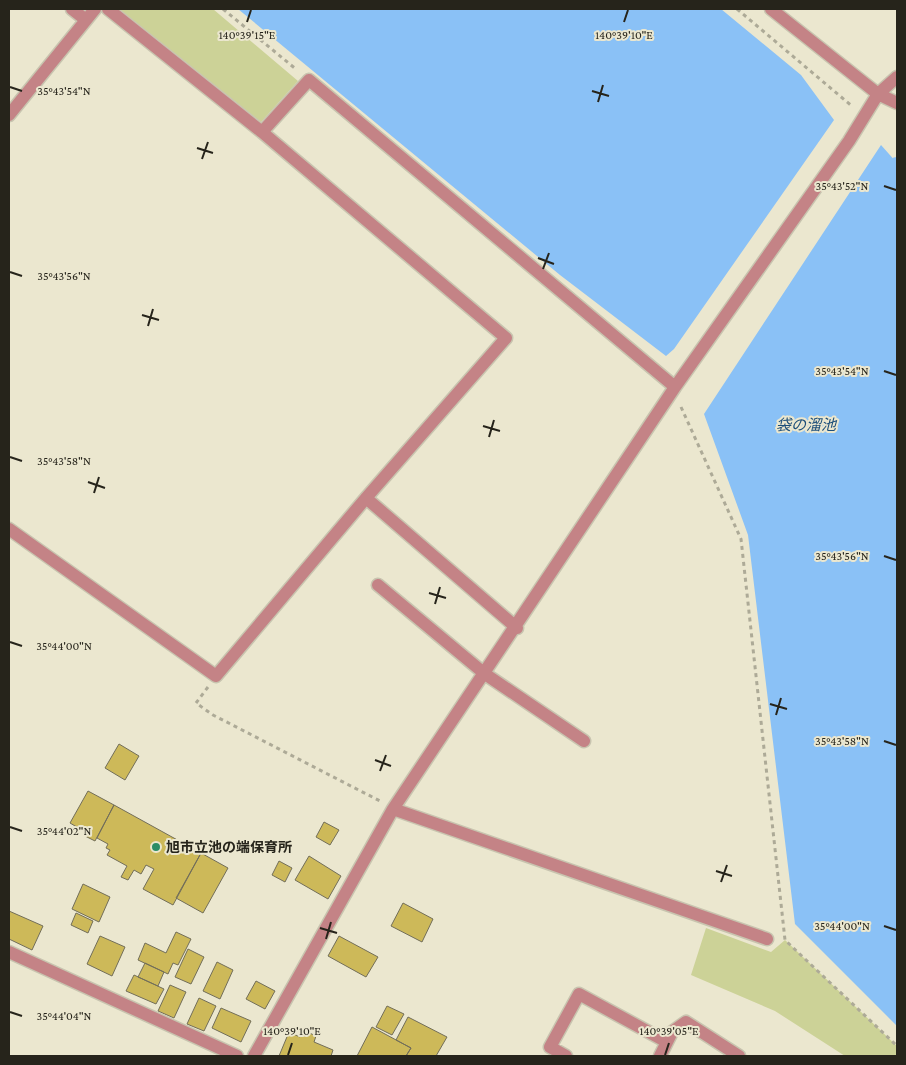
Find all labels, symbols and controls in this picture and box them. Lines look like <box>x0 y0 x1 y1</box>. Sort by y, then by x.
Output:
text: 140°39'15"E <box>219 28 276 42</box>
text: 140°39'10"E <box>595 28 653 42</box>
text: 35°43'54"N <box>37 84 91 98</box>
text: 35°43'52"N <box>816 179 868 193</box>
text: 35°43'56"N <box>37 269 91 283</box>
text: 35°43'54"N <box>815 364 869 378</box>
water label: 袋の溜池 <box>776 417 838 433</box>
text: 35°43'58"N <box>37 454 91 468</box>
text: 35°43'56"N <box>815 549 869 563</box>
text: 35°44'00"N <box>36 639 92 653</box>
text: 35°43'58"N <box>815 734 869 748</box>
text: 35°44'02"N <box>37 824 91 838</box>
place label: 旭市立池の端保育所 <box>166 839 292 855</box>
marker: 旭市立池の端保育所 <box>150 841 162 853</box>
text: 35°44'00"N <box>814 919 870 933</box>
text: 35°44'04"N <box>37 1009 92 1023</box>
text: 140°39'10"E <box>263 1024 321 1038</box>
text: 140°39'05"E <box>639 1024 699 1038</box>

